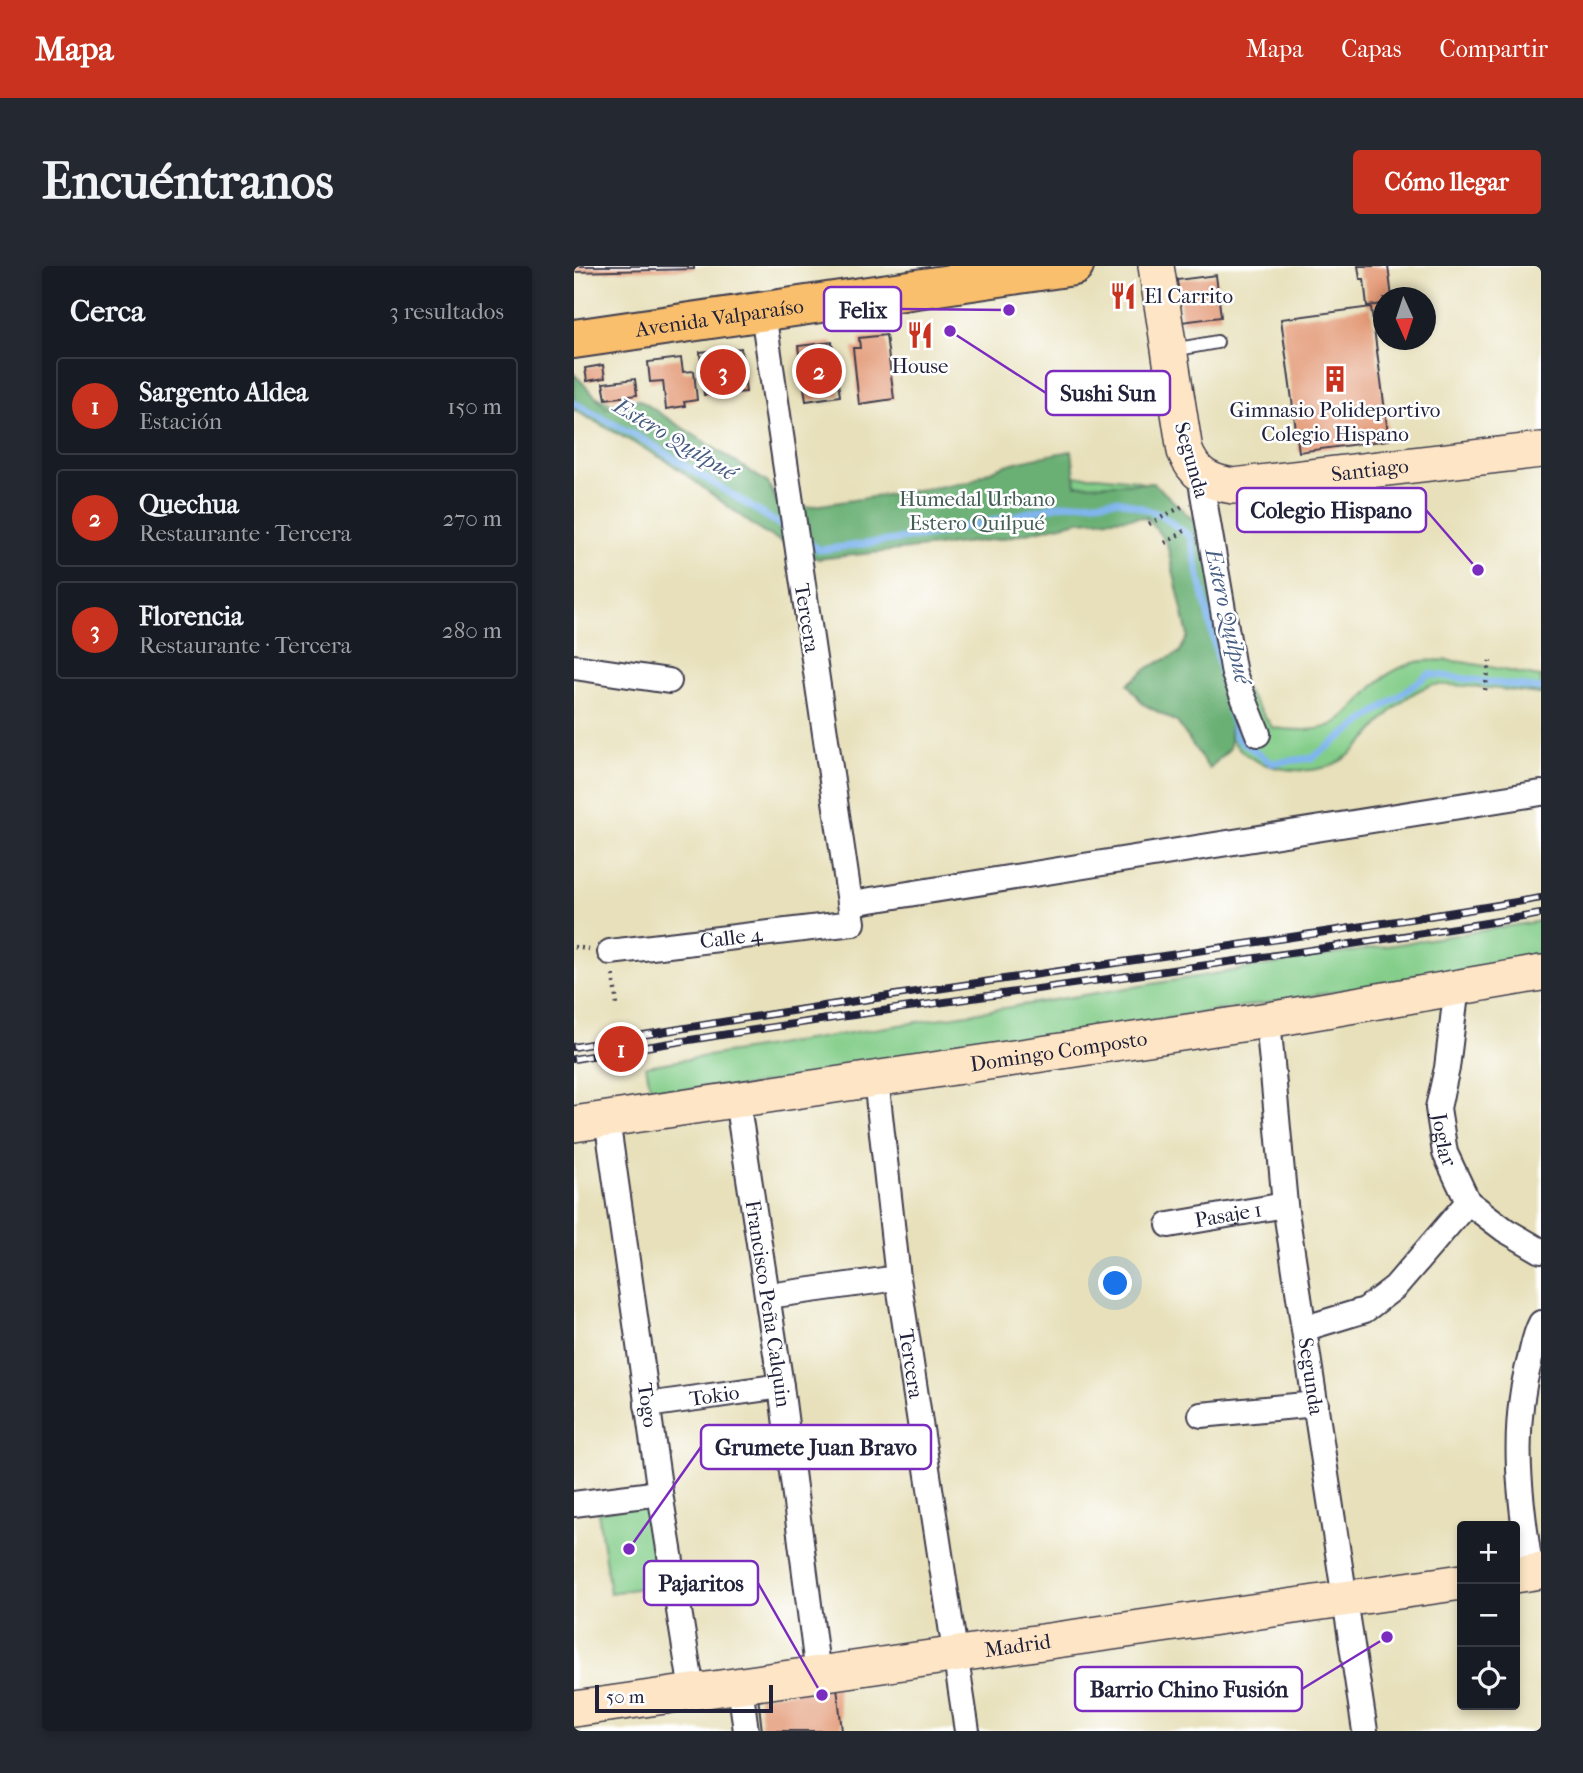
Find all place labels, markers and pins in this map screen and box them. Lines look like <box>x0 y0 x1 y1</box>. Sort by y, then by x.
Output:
restaurant icon: El Carrito <box>1108 281 1138 311</box>
place label: El Carrito <box>1144 284 1233 308</box>
callout: Felix <box>824 287 901 331</box>
restaurant icon: House <box>905 320 935 350</box>
pin: 2 <box>796 345 842 397</box>
pin: 3 <box>700 346 746 398</box>
place label: House <box>892 354 948 378</box>
building icon: Gimnasio Polideportivo Colegio Hispano <box>1320 364 1350 394</box>
callout: Sushi Sun <box>1046 371 1170 415</box>
place label: Gimnasio Polideportivo Colegio Hispano <box>1230 398 1440 446</box>
callout: Colegio Hispano <box>1237 488 1426 532</box>
pin: 1 <box>598 1023 644 1075</box>
callout: Grumete Juan Bravo <box>701 1425 931 1469</box>
callout: Pajaritos <box>644 1561 758 1605</box>
callout: Barrio Chino Fusión <box>1075 1667 1302 1711</box>

